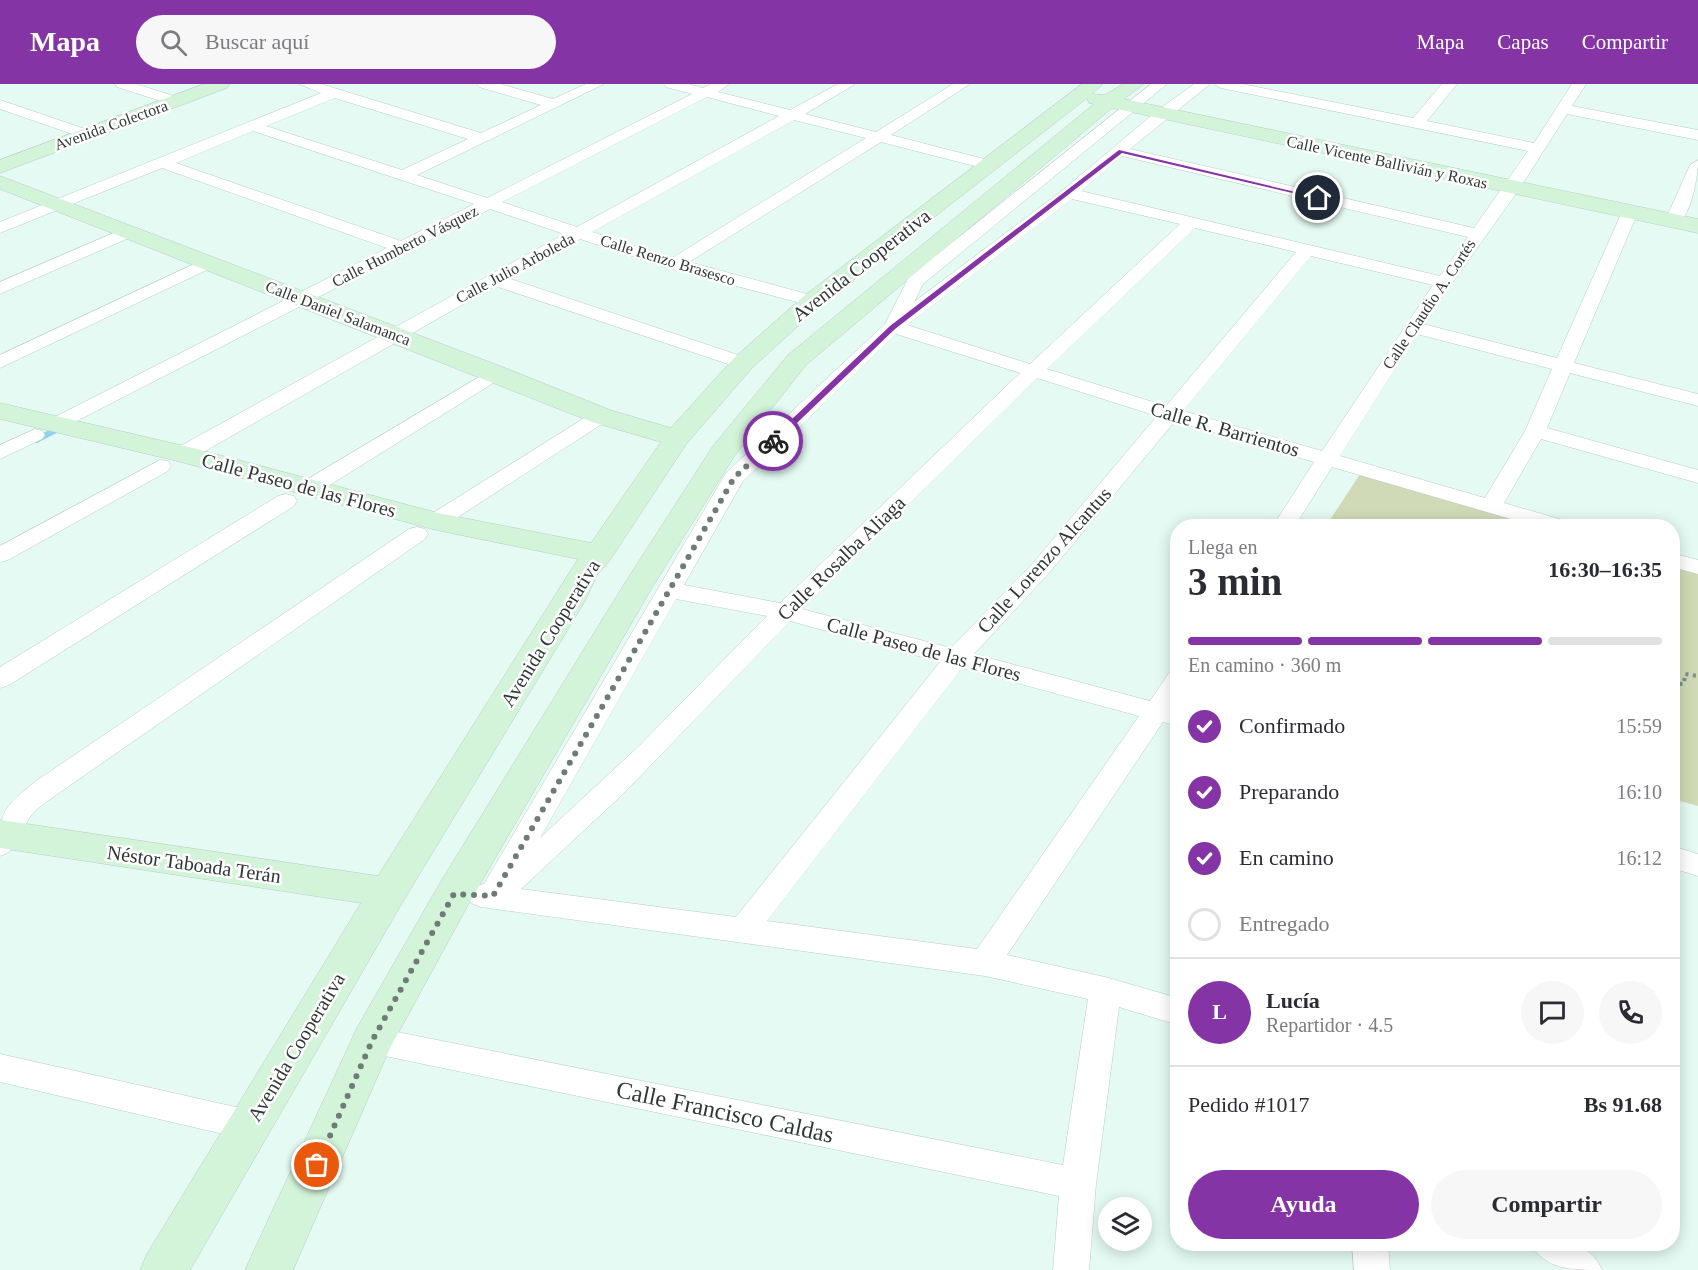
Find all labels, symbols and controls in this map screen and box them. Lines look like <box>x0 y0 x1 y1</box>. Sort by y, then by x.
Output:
search box <box>136 15 556 69</box>
text: Mapa <box>30 26 100 57</box>
icon: search <box>157 26 190 59</box>
text: Buscar aquí <box>205 29 309 54</box>
text: Mapa <box>1417 30 1464 54</box>
text: Capas <box>1497 30 1549 54</box>
text: Compartir <box>1582 30 1668 54</box>
street label: Avenida Colectora <box>52 97 170 153</box>
street label: Calle Vicente Ballivián y Roxas <box>1285 132 1489 193</box>
pin <box>1292 172 1343 223</box>
icon: home <box>1301 181 1334 214</box>
street label: Calle Humberto Vásquez <box>329 202 481 291</box>
street label: Avenida Cooperativa <box>788 204 935 326</box>
street label: Calle Julio Arboleda <box>453 230 577 306</box>
street label: Calle Renzo Brasesco <box>598 231 738 289</box>
street label: Calle Claudio A. Cortés <box>1379 236 1479 372</box>
street label: Calle Daniel Salamanca <box>263 278 413 348</box>
street label: Calle R. Barrientos <box>1148 397 1302 461</box>
courier <box>743 411 803 471</box>
icon: bike <box>757 425 790 458</box>
street label: Calle Paseo de las Flores <box>200 448 399 522</box>
street label: Calle Lorenzo Alcantus <box>973 482 1115 638</box>
street label: Calle Rosalba Aliaga <box>773 491 910 625</box>
text: Llega en <box>1188 536 1257 558</box>
street label: Avenida Cooperativa <box>496 555 605 711</box>
text: 16:30–16:35 <box>1548 557 1662 582</box>
text: 3 min <box>1188 560 1282 603</box>
street label: Calle Paseo de las Flores <box>825 612 1024 686</box>
text: En camino · 360 m <box>1188 654 1341 676</box>
icon: check <box>1188 710 1221 743</box>
text: Confirmado <box>1239 713 1345 738</box>
text: 15:59 <box>1616 715 1662 737</box>
icon: check <box>1188 776 1221 809</box>
text: Preparando <box>1239 779 1339 804</box>
text: 16:10 <box>1616 781 1662 803</box>
street label: Néstor Taboada Terán <box>106 841 282 887</box>
icon: check <box>1188 842 1221 875</box>
text: En camino <box>1239 845 1334 870</box>
text: 16:12 <box>1616 847 1662 869</box>
text: Entregado <box>1239 911 1329 936</box>
street label: Avenida Cooperativa <box>243 969 350 1126</box>
button: chat <box>1521 981 1584 1044</box>
button: phone <box>1599 981 1662 1044</box>
text: Lucía <box>1266 988 1320 1013</box>
text: L <box>1212 999 1227 1024</box>
text: Repartidor · 4.5 <box>1266 1014 1393 1036</box>
street label: Calle Francisco Caldas <box>614 1076 836 1148</box>
text: Pedido #1017 <box>1188 1092 1310 1117</box>
text: Bs 91.68 <box>1584 1092 1662 1117</box>
pin <box>291 1139 342 1190</box>
icon: bag <box>300 1148 333 1181</box>
button: Ayuda <box>1188 1170 1419 1239</box>
button: Compartir <box>1431 1170 1662 1239</box>
map controls <box>1098 1197 1152 1251</box>
button: layers <box>1098 1197 1152 1251</box>

